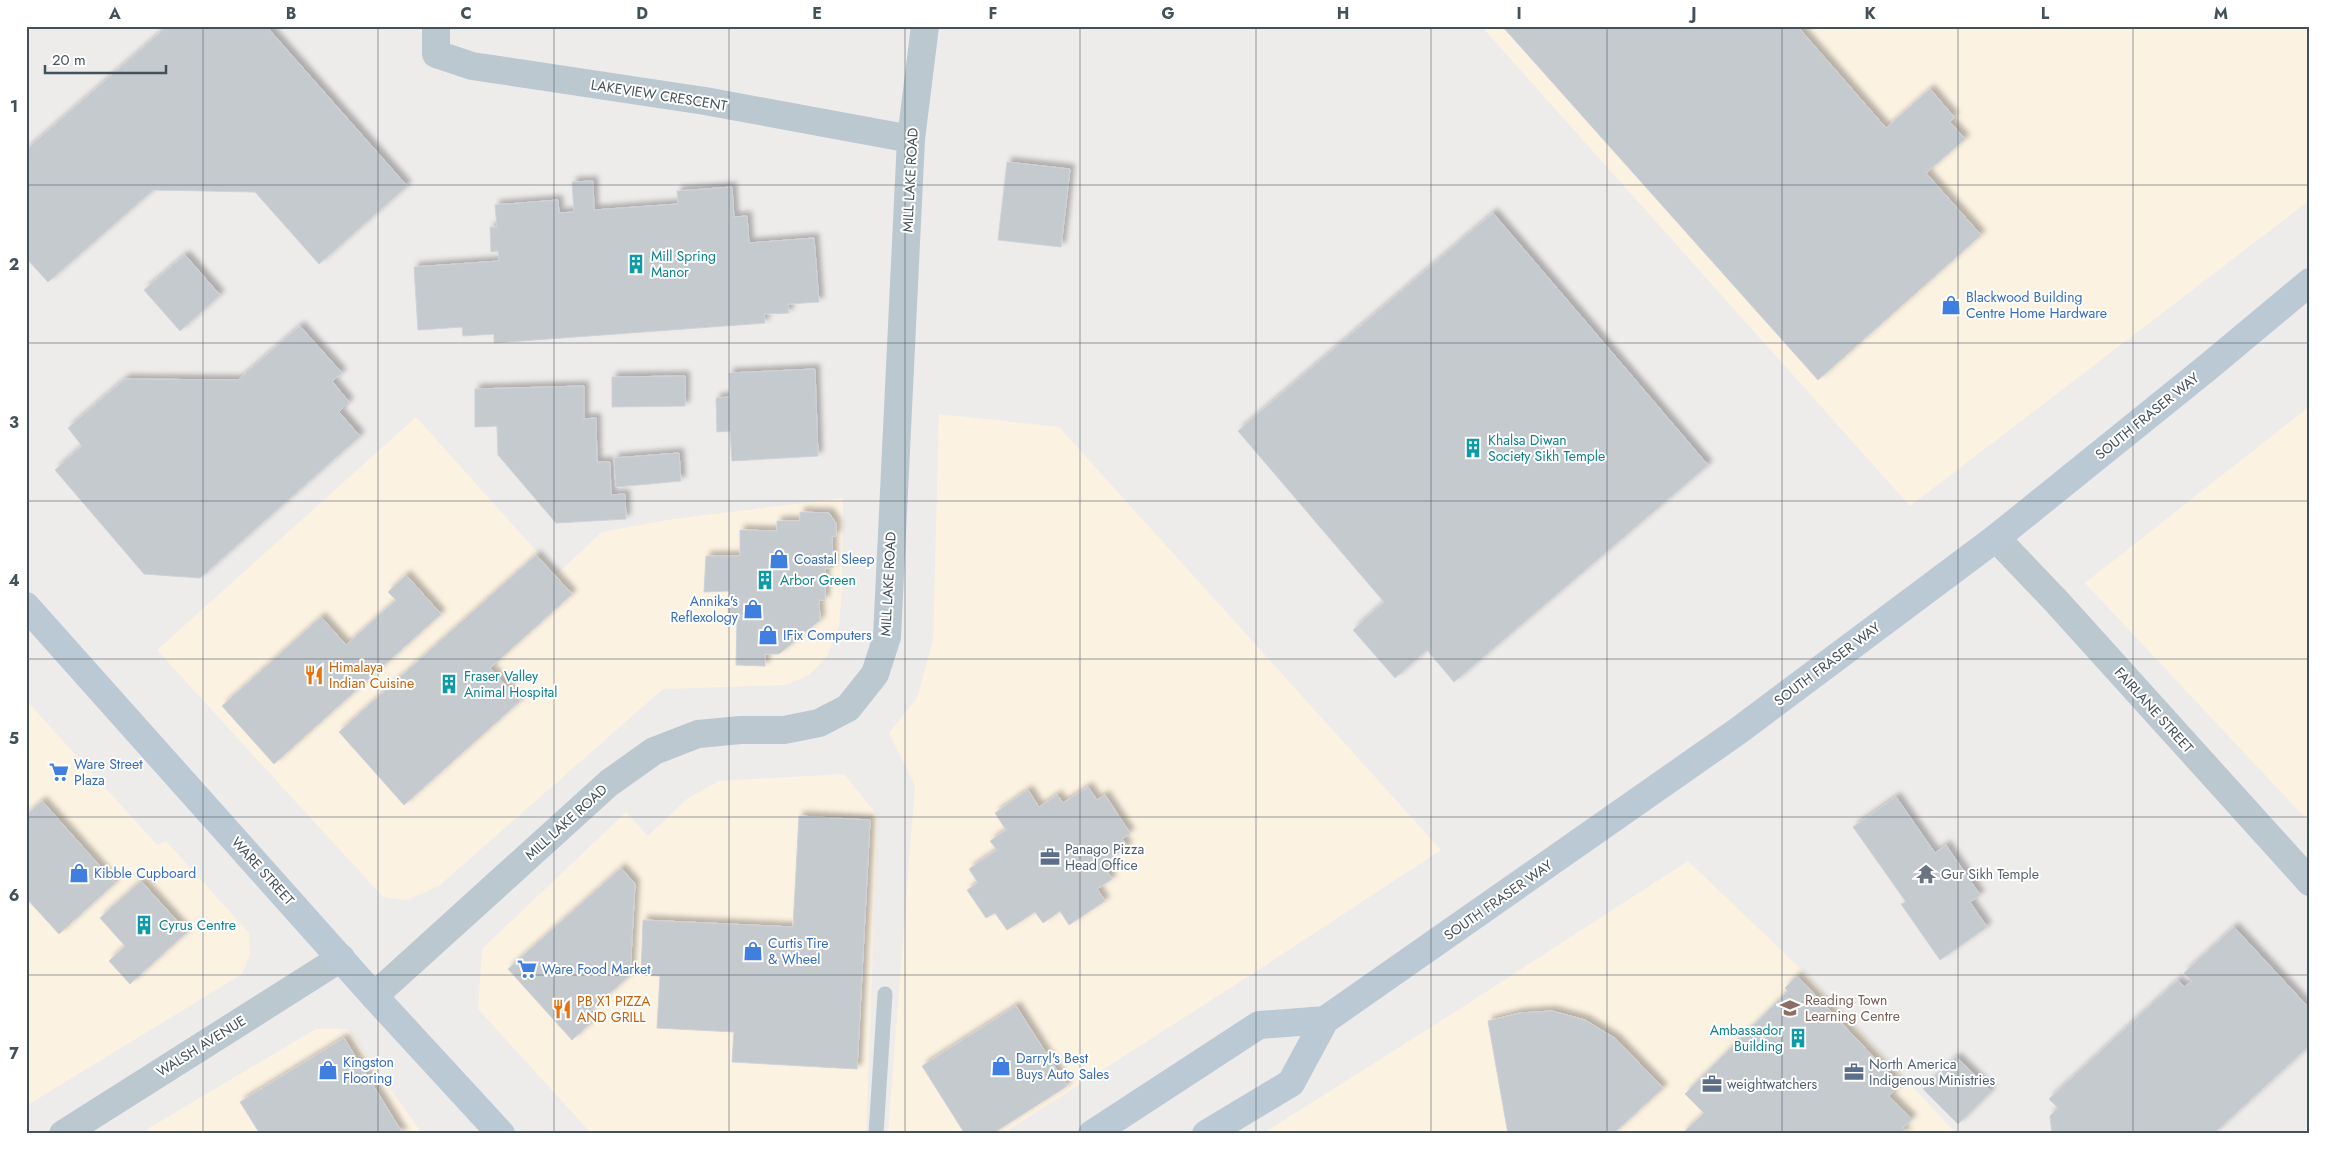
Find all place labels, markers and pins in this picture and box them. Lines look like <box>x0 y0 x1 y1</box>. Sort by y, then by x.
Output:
place label: Mill Spring Manor <box>651 246 716 282</box>
building icon: Mill Spring Manor <box>625 253 647 275</box>
place label: Blackwood Building Centre Home Hardware <box>1966 287 2107 323</box>
shop icon: Blackwood Building Centre Home Hardware <box>1940 294 1962 316</box>
place label: Khalsa Diwan Society Sikh Temple <box>1488 430 1605 466</box>
building icon: Khalsa Diwan Society Sikh Temple <box>1462 437 1484 459</box>
shop icon: Coastal Sleep <box>768 548 790 570</box>
place label: Coastal Sleep <box>794 549 874 569</box>
building icon: Arbor Green <box>754 569 776 591</box>
place label: Arbor Green <box>780 570 856 590</box>
place label: Annika's Reflexology <box>670 591 739 627</box>
shop icon: Annika's Reflexology <box>742 598 764 620</box>
shop icon: IFix Computers <box>757 624 779 646</box>
place label: IFix Computers <box>783 625 872 645</box>
place label: Himalaya Indian Cuisine <box>329 657 414 693</box>
restaurant icon: Himalaya Indian Cuisine <box>303 664 325 686</box>
place label: Fraser Valley Animal Hospital <box>464 666 558 702</box>
building icon: Fraser Valley Animal Hospital <box>438 673 460 695</box>
place label: Ware Street Plaza <box>74 754 143 790</box>
supermarket icon: Ware Street Plaza <box>48 761 70 783</box>
place label: Panago Pizza Head Office <box>1065 839 1144 875</box>
office icon: Panago Pizza Head Office <box>1039 846 1061 868</box>
shop icon: Kibble Cupboard <box>68 862 90 884</box>
place label: Kibble Cupboard <box>94 863 196 883</box>
temple icon: Gur Sikh Temple <box>1915 863 1937 885</box>
place label: Gur Sikh Temple <box>1941 864 2039 884</box>
building icon: Cyrus Centre <box>133 914 155 936</box>
place label: Cyrus Centre <box>159 915 236 935</box>
place label: Curtis Tire & Wheel <box>768 933 829 969</box>
shop icon: Curtis Tire & Wheel <box>742 940 764 962</box>
supermarket icon: Ware Food Market <box>516 958 538 980</box>
place label: Ware Food Market <box>542 959 651 979</box>
place label: Reading Town Learning Centre <box>1805 990 1900 1026</box>
place label: PB X1 PIZZA AND GRILL <box>577 991 651 1027</box>
school or university icon: Reading Town Learning Centre <box>1779 997 1801 1019</box>
restaurant icon: PB X1 PIZZA AND GRILL <box>551 998 573 1020</box>
place label: Ambassador Building <box>1710 1020 1783 1056</box>
building icon: Ambassador Building <box>1787 1027 1809 1049</box>
place label: Darryl's Best Buys Auto Sales <box>1016 1048 1110 1084</box>
place label: Kingston Flooring <box>343 1052 394 1088</box>
place label: North America Indigenous Ministries <box>1869 1054 1995 1090</box>
shop icon: Darryl's Best Buys Auto Sales <box>990 1055 1012 1077</box>
shop icon: Kingston Flooring <box>317 1059 339 1081</box>
office icon: North America Indigenous Ministries <box>1843 1061 1865 1083</box>
office icon: weightwatchers <box>1701 1073 1723 1095</box>
place label: weightwatchers <box>1727 1074 1818 1094</box>

